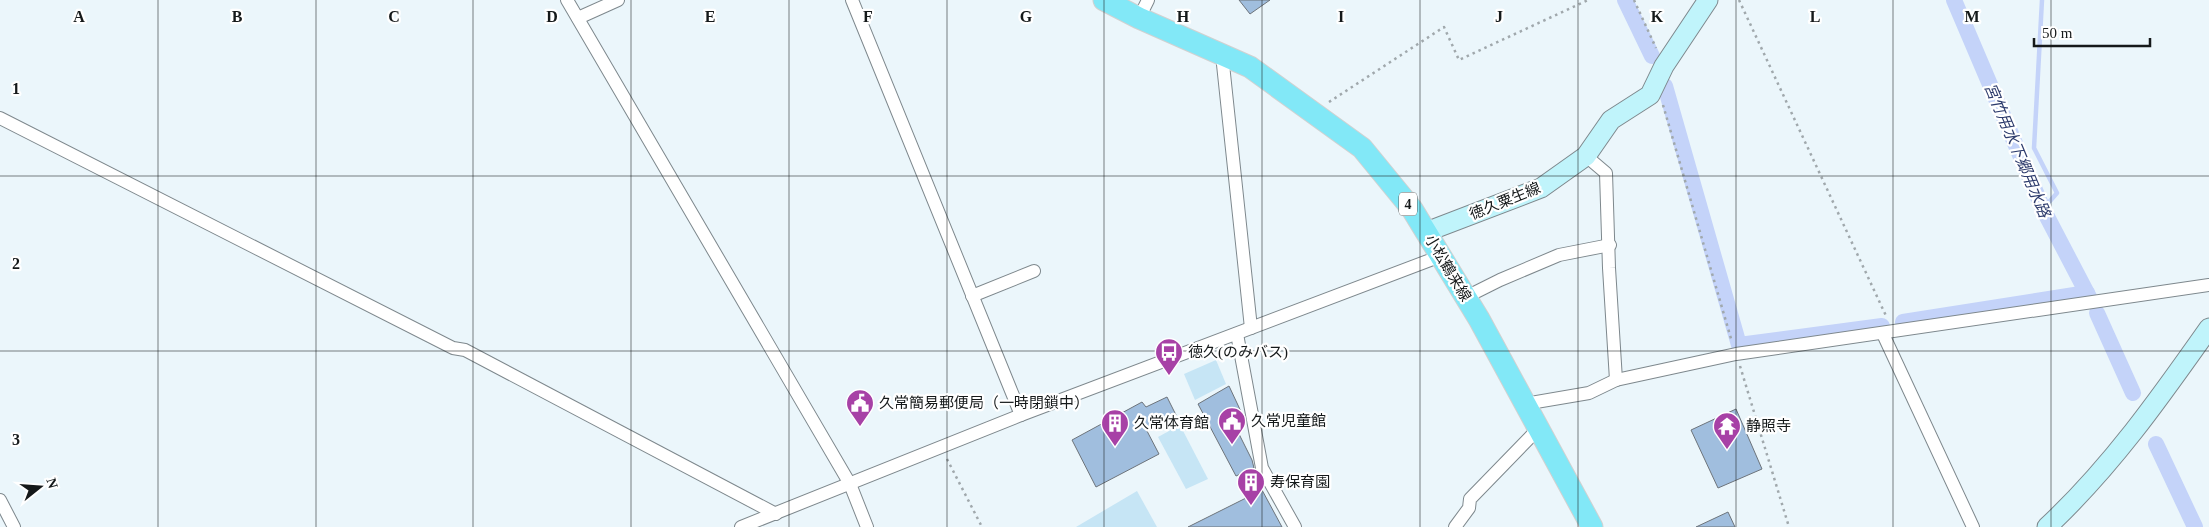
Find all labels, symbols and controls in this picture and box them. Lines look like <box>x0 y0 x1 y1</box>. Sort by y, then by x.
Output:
text: A <box>73 8 85 25</box>
text: B <box>232 8 243 25</box>
text: C <box>388 8 400 25</box>
text: D <box>546 8 558 25</box>
text: E <box>705 8 715 25</box>
text: F <box>863 8 873 25</box>
text: G <box>1020 8 1033 25</box>
text: H <box>1177 8 1190 25</box>
text: I <box>1338 8 1344 25</box>
text: J <box>1495 8 1503 25</box>
text: K <box>1651 8 1664 25</box>
text: L <box>1810 8 1820 25</box>
text: M <box>1964 8 1980 25</box>
scale bar <box>2034 15 2150 47</box>
text: 50 m <box>2042 25 2073 41</box>
text: 1 <box>12 80 20 97</box>
water label: 宮竹用水下郷用水路 <box>1982 81 2054 222</box>
street label: 徳久粟生線 <box>1467 180 1543 222</box>
road number: 4 <box>1399 192 1417 215</box>
street label: 小松鶴来線 <box>1422 232 1474 304</box>
text: 2 <box>12 255 20 272</box>
bus stop icon: 徳久(のみバス) <box>1154 337 1184 376</box>
place label: 徳久(のみバス) <box>1188 344 1288 361</box>
public building icon: 久常簡易郵便局（一時閉鎖中） <box>845 388 875 427</box>
place label: 久常簡易郵便局（一時閉鎖中） <box>879 395 1089 411</box>
public building icon: 久常児童館 <box>1217 406 1247 445</box>
building icon: 久常体育館 <box>1100 408 1130 447</box>
temple icon: 静照寺 <box>1712 411 1742 450</box>
place label: 久常児童館 <box>1251 413 1326 429</box>
place label: 久常体育館 <box>1134 415 1209 431</box>
place label: 静照寺 <box>1746 418 1791 434</box>
text: 3 <box>12 431 20 448</box>
north arrow <box>15 462 65 512</box>
building icon: 寿保育園 <box>1236 467 1266 506</box>
place label: 寿保育園 <box>1270 474 1330 490</box>
text: N <box>43 476 61 490</box>

